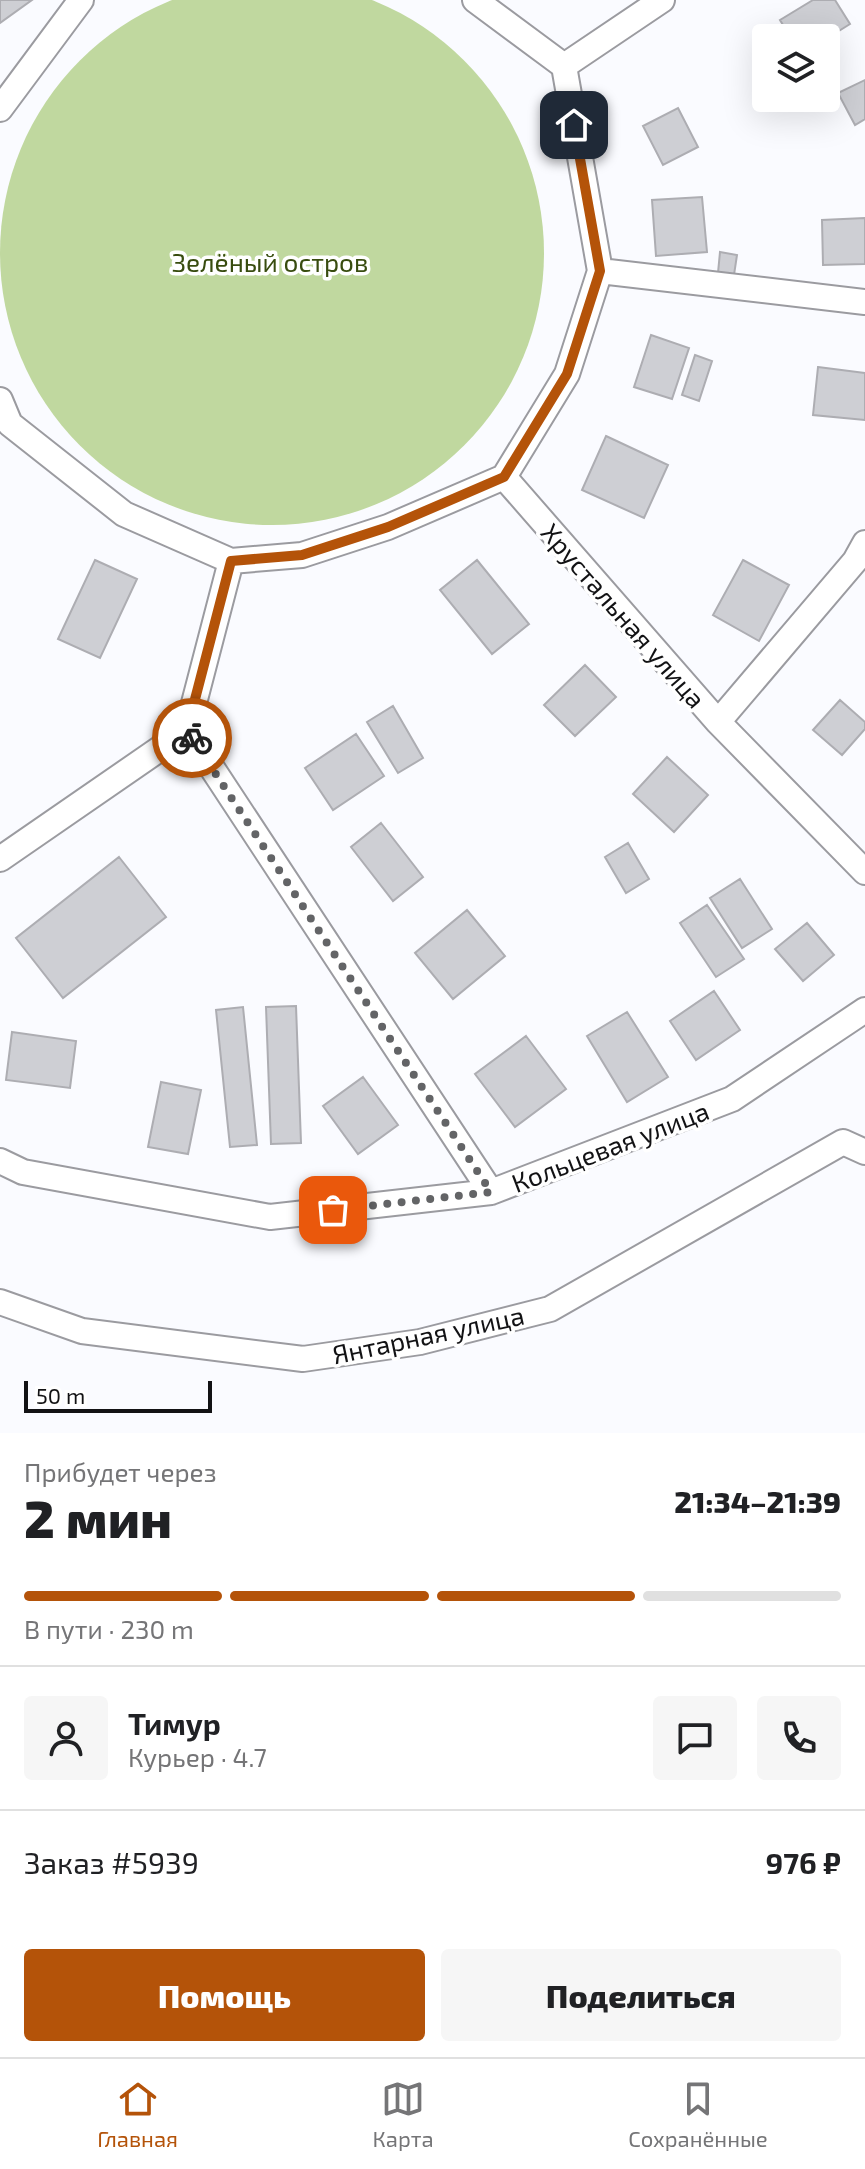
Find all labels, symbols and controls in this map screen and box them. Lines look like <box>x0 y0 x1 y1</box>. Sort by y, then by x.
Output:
map controls <box>752 24 840 112</box>
button: layers <box>752 24 840 112</box>
pin <box>540 91 608 159</box>
icon: home <box>552 103 596 147</box>
park label: Зелёный остров <box>172 246 368 277</box>
street label: Хрустальная улица <box>535 516 713 714</box>
courier <box>152 698 232 778</box>
icon: bike <box>170 716 214 760</box>
street label: Кольцевая улица <box>507 1094 713 1199</box>
pin <box>299 1176 367 1244</box>
icon: bag <box>311 1188 355 1232</box>
street label: Янтарная улица <box>329 1299 527 1370</box>
scale bar <box>24 1377 212 1413</box>
text: 50 m <box>36 1382 85 1408</box>
text: Прибудет через <box>24 1456 217 1487</box>
text: 21:34–21:39 <box>674 1483 841 1519</box>
text: 2 мин <box>24 1486 172 1548</box>
text: В пути · 230 m <box>24 1613 194 1644</box>
button: person <box>24 1696 108 1780</box>
button: chat <box>653 1696 737 1780</box>
button: phone <box>757 1696 841 1780</box>
text: Тимур <box>128 1705 221 1741</box>
text: Курьер · 4.7 <box>128 1741 267 1772</box>
text: Заказ #5939 <box>24 1844 199 1880</box>
text: 976 ₽ <box>766 1844 841 1880</box>
button: Помощь <box>24 1949 425 2041</box>
button: Поделиться <box>441 1949 841 2041</box>
tab: Главная <box>97 2077 178 2151</box>
tab: Карта <box>373 2077 434 2151</box>
tab: Сохранённые <box>628 2077 768 2151</box>

